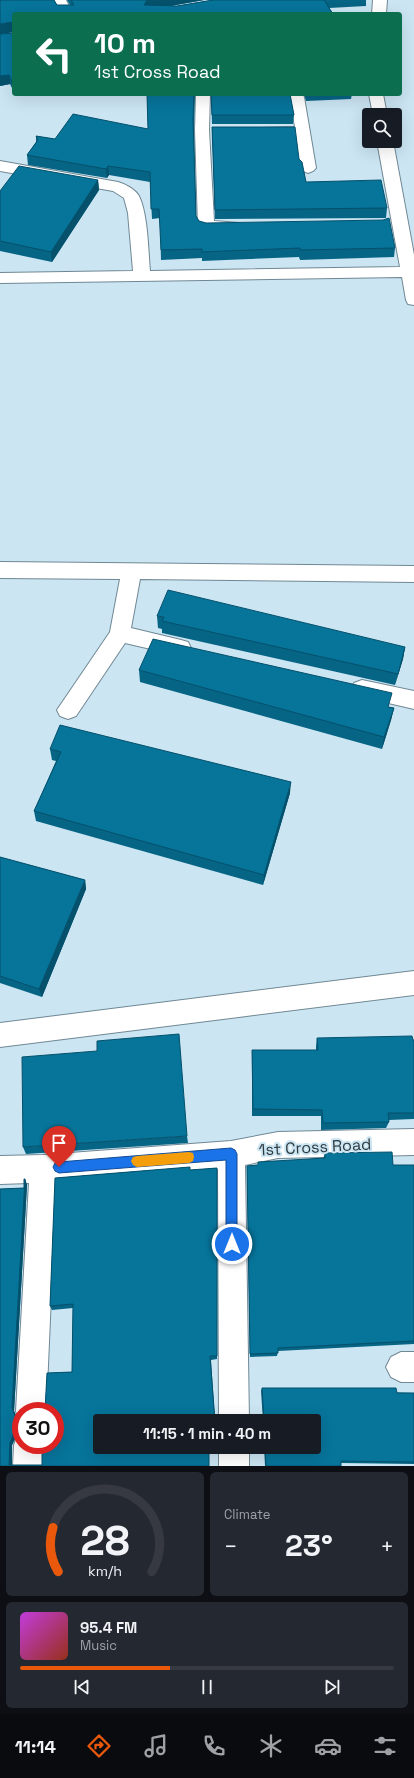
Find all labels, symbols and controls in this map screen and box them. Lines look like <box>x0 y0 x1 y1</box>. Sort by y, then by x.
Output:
text: 10 m <box>94 25 156 61</box>
icon: left <box>28 28 80 80</box>
text: 1st Cross Road <box>94 60 221 83</box>
map controls <box>362 108 402 148</box>
button: search <box>362 108 402 148</box>
pin <box>42 1126 76 1167</box>
icon: arrive <box>48 1132 70 1154</box>
street label: 1st Cross Road <box>258 1134 372 1160</box>
position arrow <box>211 1223 253 1265</box>
speed limit sign: 30 <box>12 1402 64 1454</box>
text: 11:15 · 1 min · 40 m <box>143 1424 271 1443</box>
text: Climate <box>224 1506 270 1523</box>
text: 28 <box>80 1514 130 1567</box>
text: 23° <box>285 1526 333 1565</box>
text: − <box>224 1532 238 1560</box>
text: + <box>380 1532 394 1560</box>
text: km/h <box>88 1562 122 1580</box>
text: 95.4 FM <box>80 1618 137 1637</box>
text: Music <box>80 1637 117 1654</box>
icon: previous <box>71 1676 93 1698</box>
icon: pause <box>196 1676 218 1698</box>
icon: next <box>321 1676 343 1698</box>
icon: directions <box>85 1732 113 1760</box>
icon: music <box>142 1732 170 1760</box>
icon: phone <box>200 1732 228 1760</box>
icon: climate <box>257 1732 285 1760</box>
icon: car <box>314 1732 342 1760</box>
icon: filters <box>371 1732 399 1760</box>
text: 11:14 <box>15 1735 56 1758</box>

